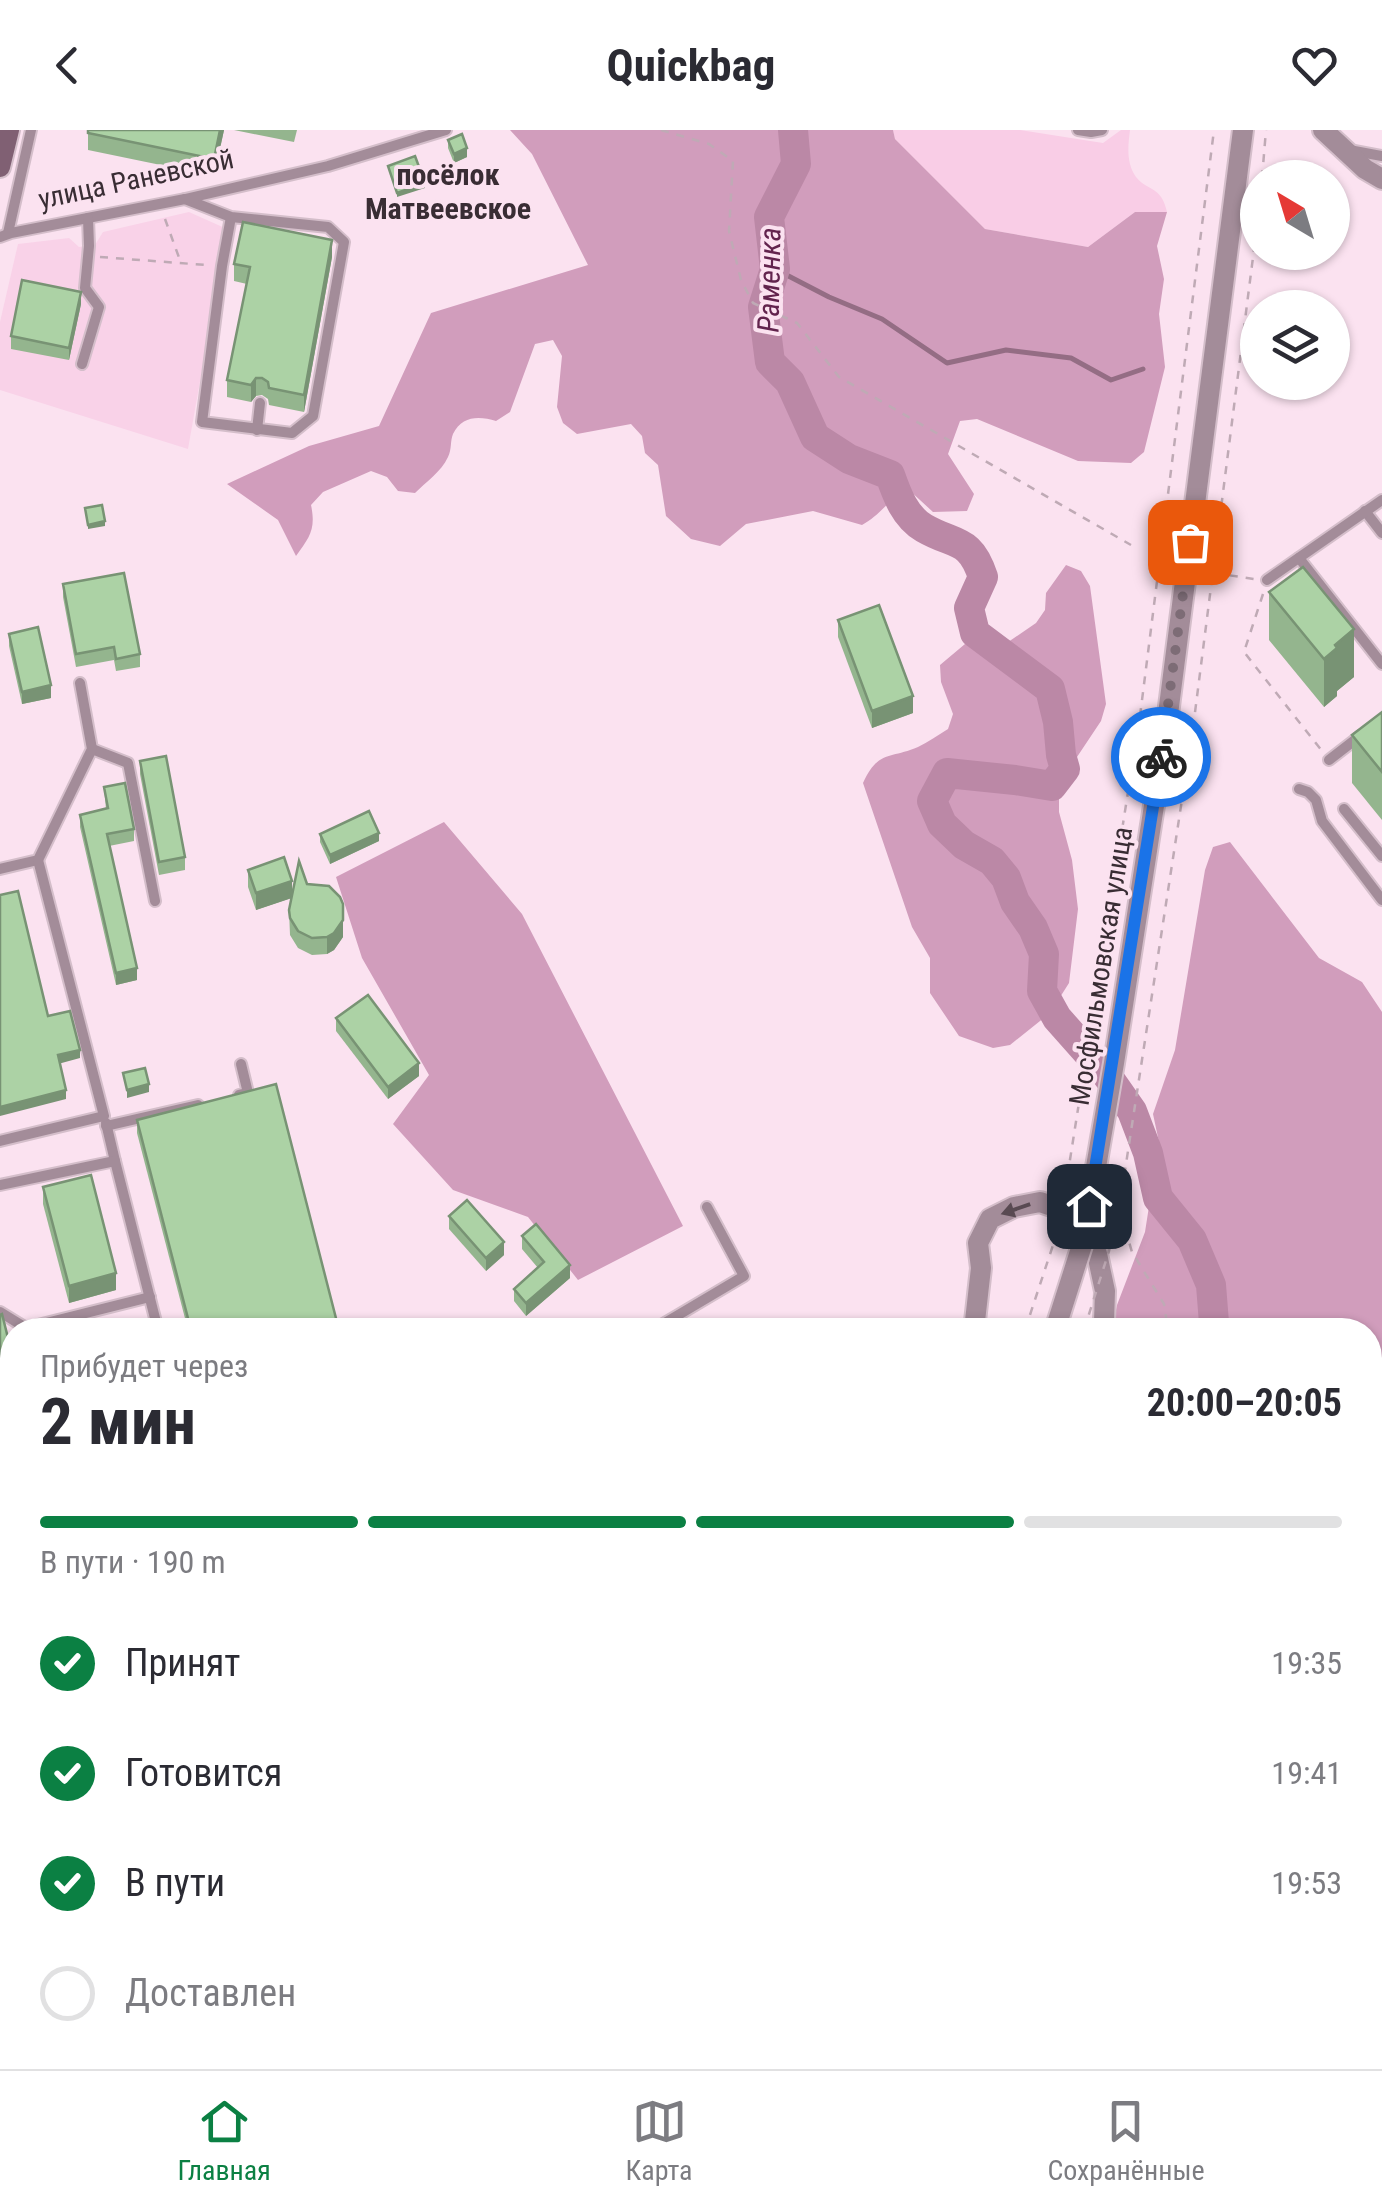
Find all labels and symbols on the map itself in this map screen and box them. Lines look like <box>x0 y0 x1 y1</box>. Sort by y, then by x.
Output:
street label: улица Раневской <box>35 142 237 216</box>
district label: посёлок Матвеевское <box>365 157 531 226</box>
north arrow <box>1240 160 1350 270</box>
water label: Раменка <box>751 227 787 333</box>
pin <box>1148 500 1233 585</box>
courier <box>1111 707 1211 807</box>
street label: Мосфильмовская улица <box>1063 824 1139 1108</box>
pin <box>1047 1164 1132 1249</box>
one-way arrow <box>1000 1202 1030 1217</box>

